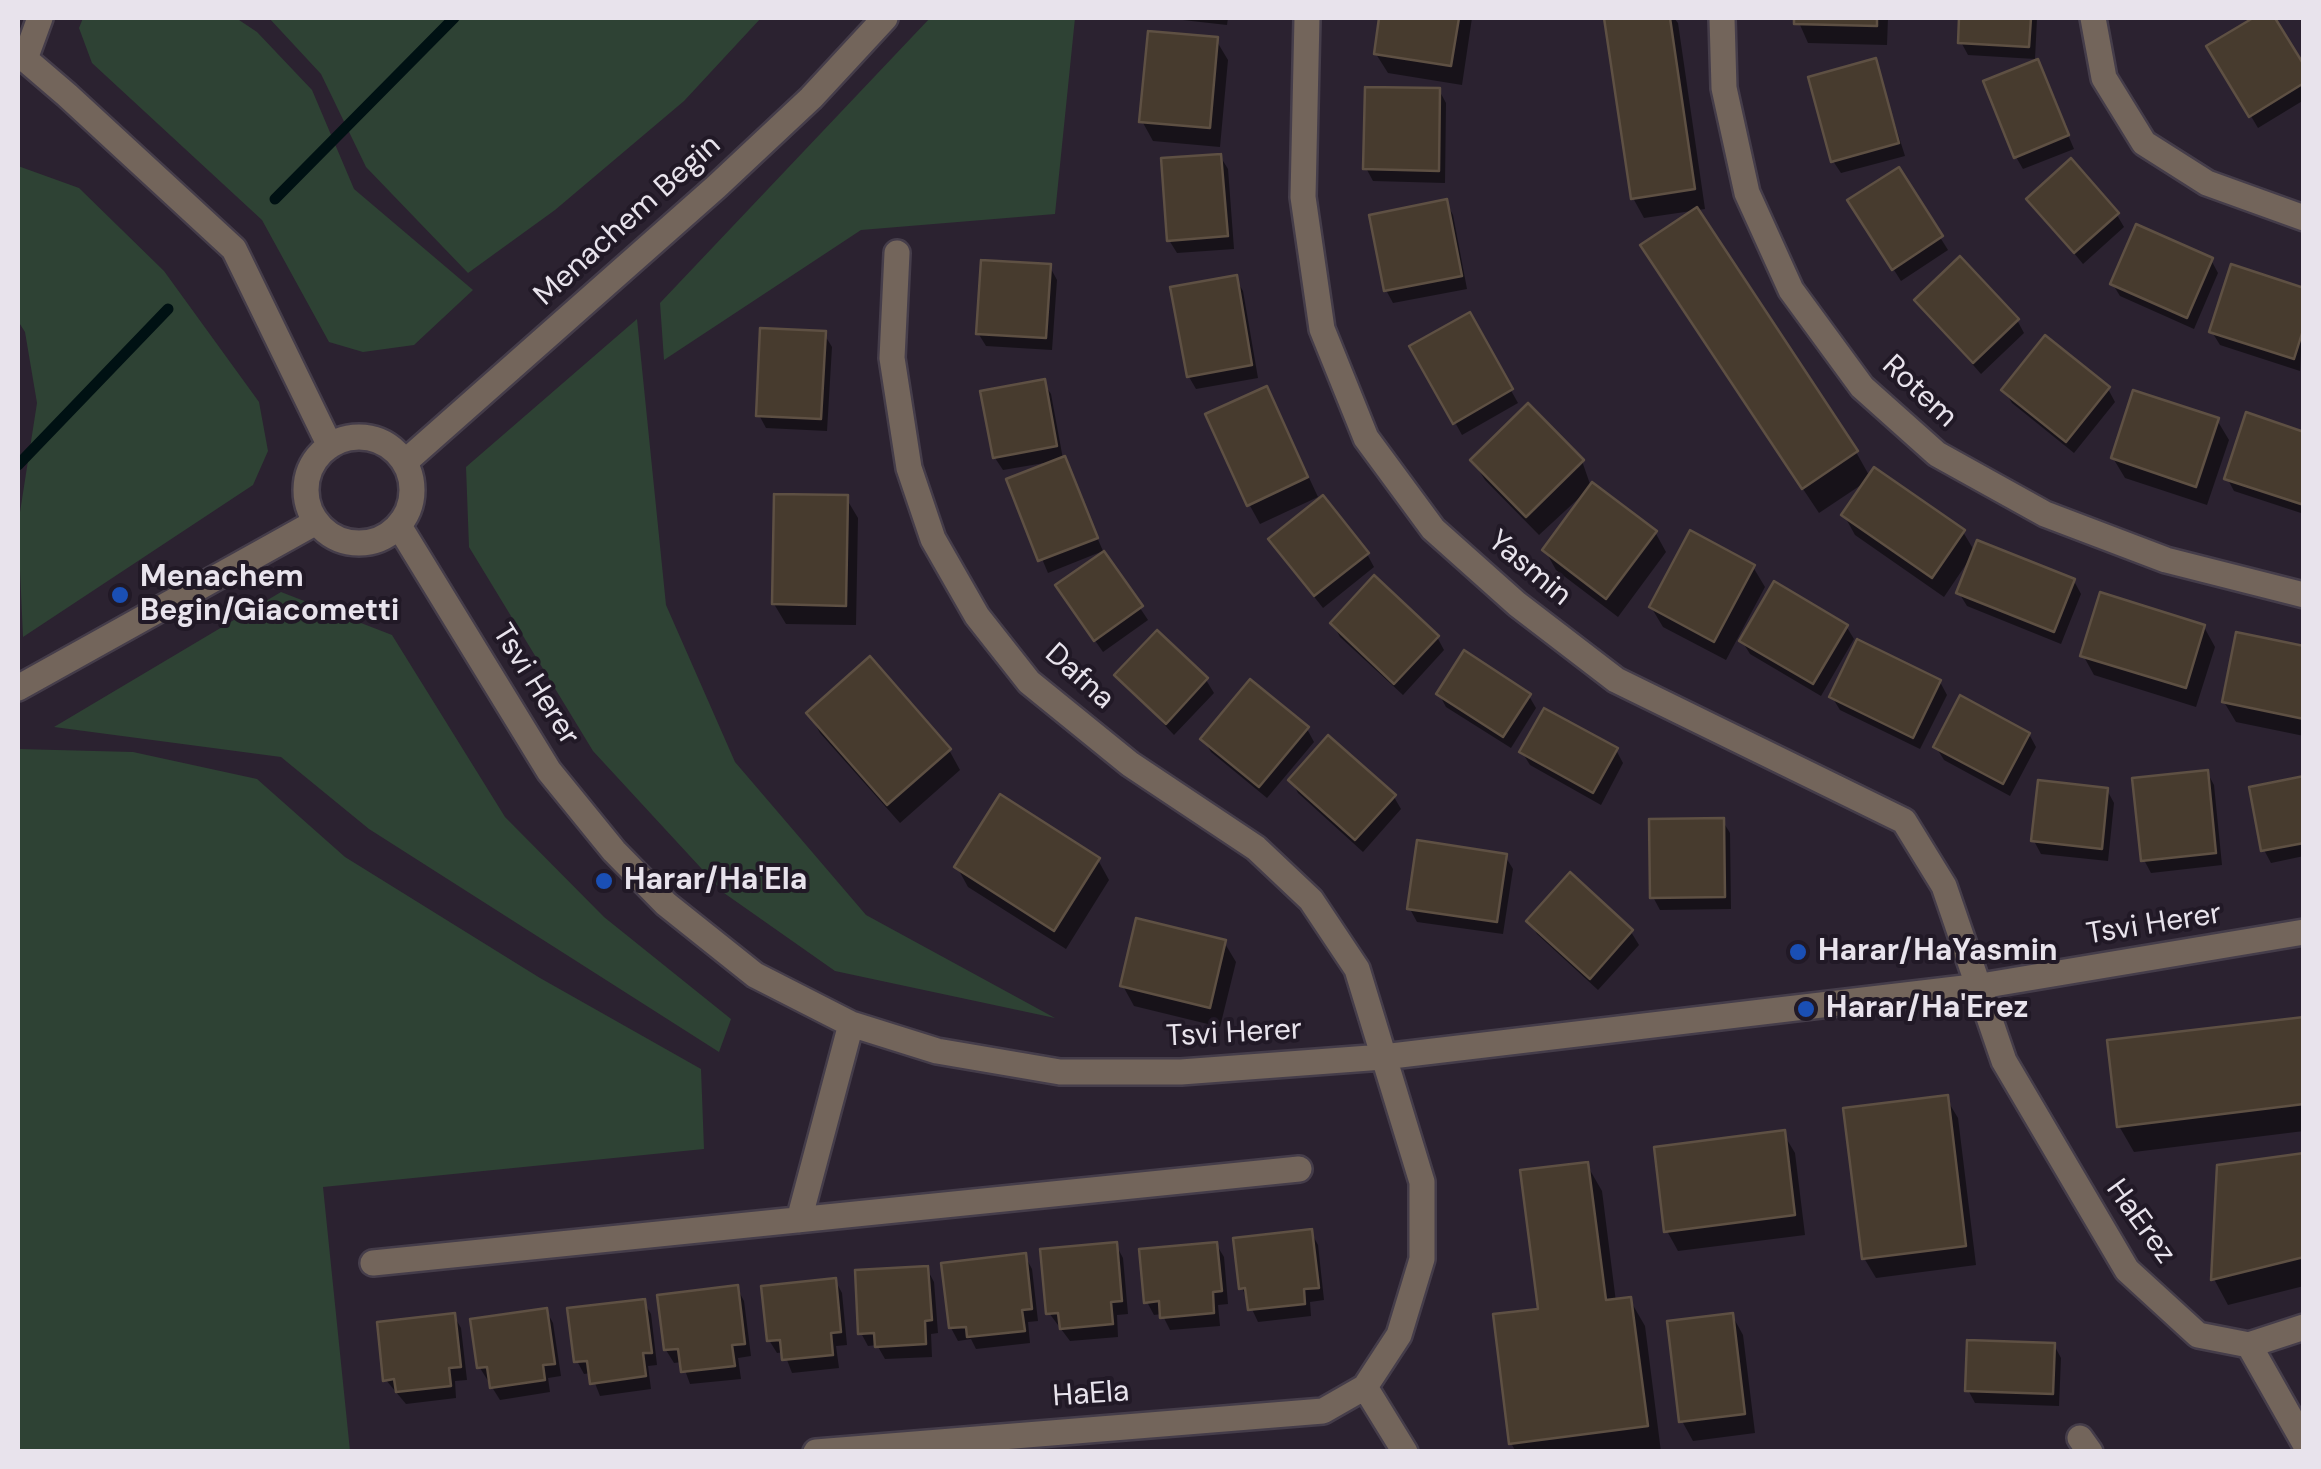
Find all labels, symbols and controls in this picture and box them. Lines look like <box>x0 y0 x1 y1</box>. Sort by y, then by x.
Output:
street label: Menachem Begin <box>527 128 729 314</box>
street label: Rotem <box>1874 348 1964 436</box>
street label: Yasmin <box>1480 524 1578 614</box>
place label: Menachem Begin/Giacometti <box>140 560 399 630</box>
marker: Menachem Begin/Giacometti <box>109 584 131 606</box>
street label: Tsvi Herer <box>484 618 586 752</box>
street label: Dafna <box>1037 637 1121 717</box>
place label: Harar/Ha'Ela <box>624 863 807 899</box>
marker: Harar/Ha'Ela <box>593 870 615 892</box>
street label: Tsvi Herer <box>2084 897 2224 953</box>
place label: Harar/HaYasmin <box>1818 934 2057 970</box>
marker: Harar/HaYasmin <box>1787 941 1809 963</box>
place label: Harar/Ha'Erez <box>1826 991 2029 1027</box>
marker: Harar/Ha'Erez <box>1795 998 1817 1020</box>
street label: Tsvi Herer <box>1165 1012 1303 1056</box>
street label: HaErez <box>2098 1173 2182 1271</box>
street label: HaEla <box>1051 1374 1131 1416</box>

